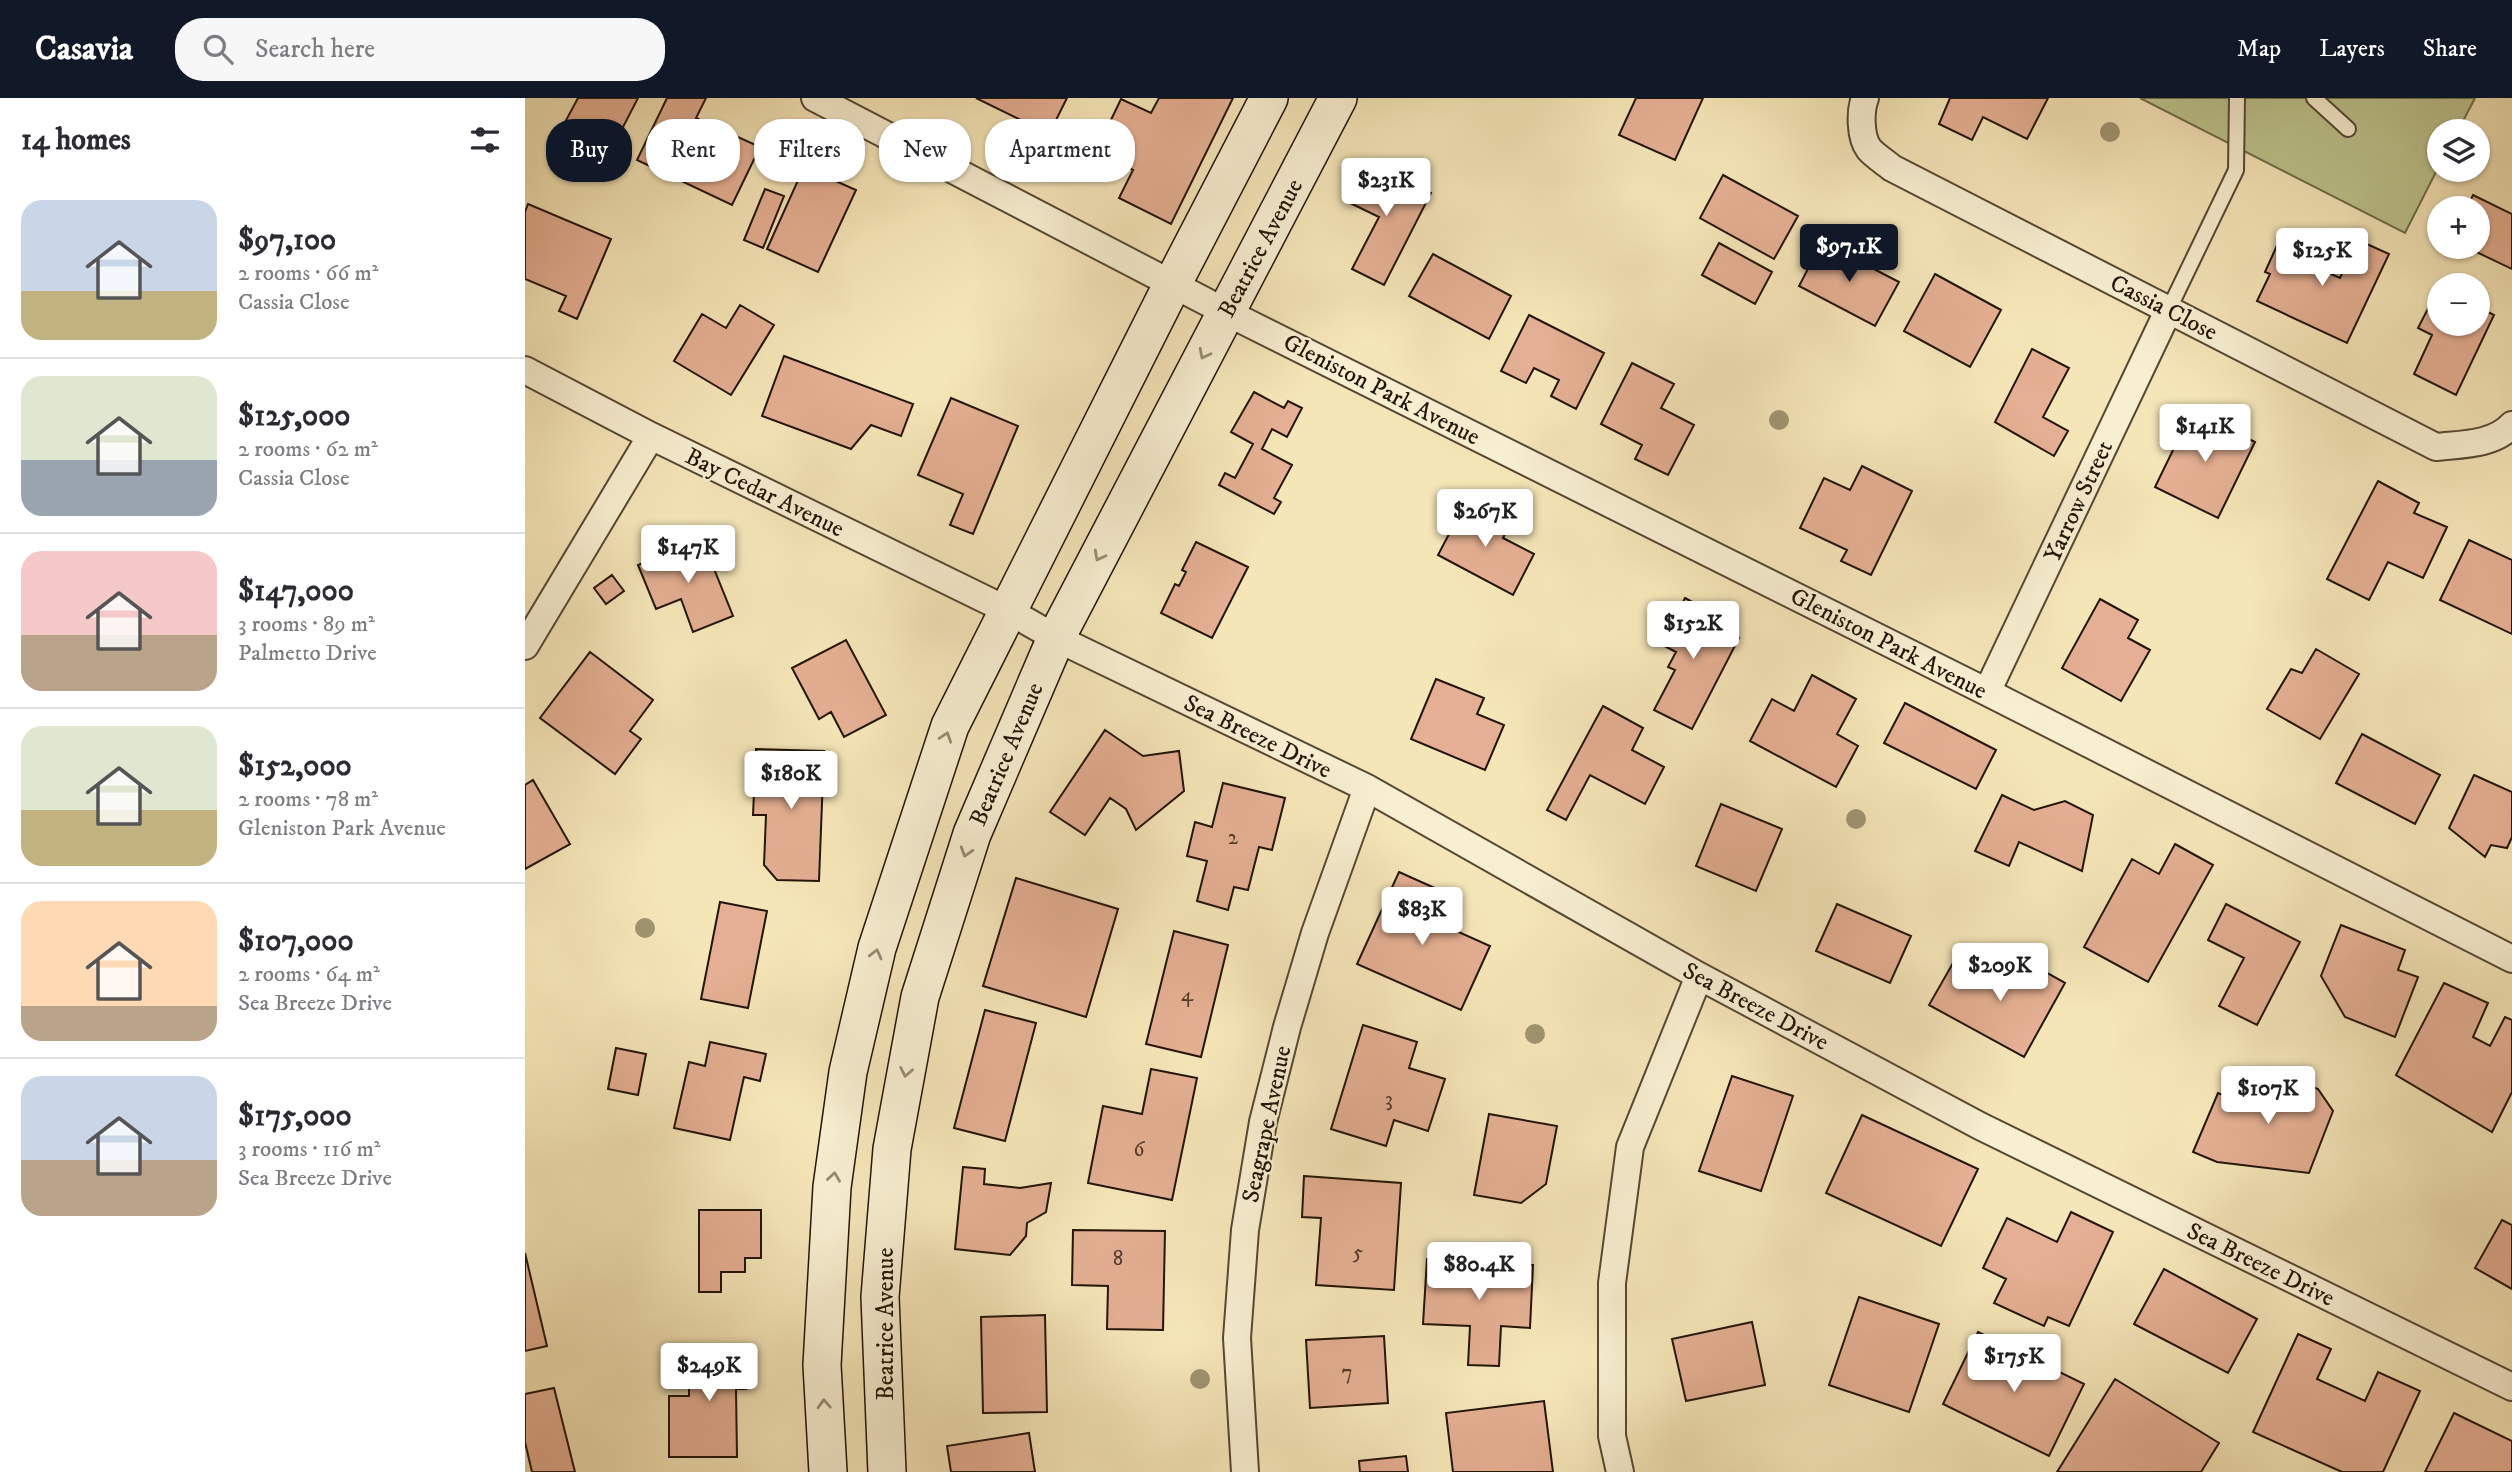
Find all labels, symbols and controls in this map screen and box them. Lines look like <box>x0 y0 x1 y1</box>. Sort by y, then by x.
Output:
search box <box>175 18 665 81</box>
text: Casavia <box>35 29 133 70</box>
icon: search <box>199 30 237 68</box>
text: Search here <box>255 33 375 66</box>
text: Map <box>2237 34 2281 64</box>
text: Layers <box>2319 34 2385 64</box>
text: Share <box>2423 34 2477 64</box>
chip: Buy <box>546 119 632 182</box>
chip: Rent <box>646 119 740 182</box>
chip: Filters <box>754 119 865 182</box>
chip: New <box>879 119 971 182</box>
chip: Apartment <box>985 119 1135 182</box>
map controls <box>2427 119 2490 336</box>
button: layers <box>2427 119 2490 182</box>
icon: filters <box>466 121 504 159</box>
text: 14 homes <box>21 122 131 159</box>
pin: $231K <box>1337 158 1435 218</box>
text: $231K <box>1357 166 1415 195</box>
street label: Beatrice Avenue <box>1212 174 1310 323</box>
button: + <box>2427 196 2490 259</box>
text: $97,100 <box>238 222 336 259</box>
pin: $97.1K <box>1792 225 1906 284</box>
icon: home <box>77 228 161 312</box>
pin: $125K <box>2273 228 2371 288</box>
text: $97.1K <box>1816 232 1882 261</box>
text: $125K <box>2292 236 2352 265</box>
text: 2 rooms · 66 m² <box>238 259 378 288</box>
street label: Cassia Close <box>2105 268 2222 348</box>
button: − <box>2427 273 2490 336</box>
text: Cassia Close <box>238 288 350 317</box>
street label: Gleniston Park Avenue <box>1278 327 1485 452</box>
one-way arrow <box>1199 347 1213 359</box>
text: $125,000 <box>238 398 350 435</box>
icon: home <box>77 404 161 488</box>
pin: $141K <box>2156 404 2254 464</box>
text: $141K <box>2176 412 2234 441</box>
text: 2 rooms · 62 m² <box>238 435 378 464</box>
street label: Yarrow Street <box>2038 436 2120 567</box>
street label: Bay Cedar Avenue <box>680 441 849 544</box>
text: Cassia Close <box>238 464 350 493</box>
pin: $267K <box>1436 490 1534 549</box>
text: $267K <box>1453 497 1517 526</box>
pin: $147K <box>639 526 737 585</box>
text: $147K <box>657 533 719 562</box>
one-way arrow <box>1094 549 1108 561</box>
text: $147,000 <box>238 573 354 610</box>
icon: home <box>77 579 161 663</box>
street label: Gleniston Park Avenue <box>1785 581 1992 706</box>
pin: $152K <box>1644 602 1742 661</box>
text: $152K <box>1663 609 1723 638</box>
text: 3 rooms · 89 m² <box>238 610 375 639</box>
text: Palmetto Drive <box>238 639 377 668</box>
street label: Beatrice Avenue <box>963 678 1051 831</box>
street label: Sea Breeze Drive <box>1179 688 1336 786</box>
one-way arrow <box>938 732 952 744</box>
text: $152,000 <box>238 748 352 785</box>
pin: $180K <box>742 752 840 811</box>
icon: home <box>77 754 161 838</box>
text: $180K <box>760 759 822 788</box>
text: 2 rooms · 78 m² <box>238 785 378 814</box>
text: Gleniston Park Avenue <box>238 814 446 843</box>
house number: 2 <box>1228 825 1239 851</box>
one-way arrow <box>959 846 974 858</box>
pin: $83K <box>1381 888 1463 947</box>
text: $83K <box>1398 895 1446 924</box>
text: $107,000 <box>238 923 354 960</box>
icon: home <box>77 929 161 1013</box>
pin: $209K <box>1951 944 2049 1003</box>
one-way arrow <box>868 948 882 960</box>
text: $209K <box>1968 951 2032 980</box>
street label: Sea Breeze Drive <box>1678 956 1834 1058</box>
text: 2 rooms · 64 m² <box>238 960 380 989</box>
house number: 4 <box>1181 982 1194 1008</box>
text: Sea Breeze Drive <box>238 989 392 1018</box>
street label: Seagrape Avenue <box>1236 1043 1298 1206</box>
one-way arrow <box>899 1066 914 1078</box>
pin: $107K <box>2219 1066 2317 1126</box>
text: $107K <box>2237 1074 2299 1103</box>
house number: 3 <box>1385 1087 1393 1113</box>
text: $175,000 <box>238 1098 352 1135</box>
icon: home <box>77 1104 161 1188</box>
text: 3 rooms · 116 m² <box>238 1135 381 1164</box>
house number: 6 <box>1134 1137 1146 1163</box>
text: Sea Breeze Drive <box>238 1164 392 1193</box>
one-way arrow <box>826 1171 841 1183</box>
street label: Sea Breeze Drive <box>2182 1216 2339 1314</box>
house number: 5 <box>1353 1240 1363 1266</box>
pin: $80.4K <box>1422 1242 1536 1302</box>
house number: 8 <box>1113 1246 1123 1272</box>
street label: Beatrice Avenue <box>871 1248 901 1400</box>
text: $80.4K <box>1443 1250 1515 1279</box>
pin: $175K <box>1965 1334 2063 1394</box>
text: $175K <box>1984 1342 2044 1371</box>
pin: $249K <box>660 1344 758 1403</box>
text: $249K <box>677 1351 741 1380</box>
house number: 7 <box>1341 1360 1353 1386</box>
one-way arrow <box>816 1398 831 1409</box>

